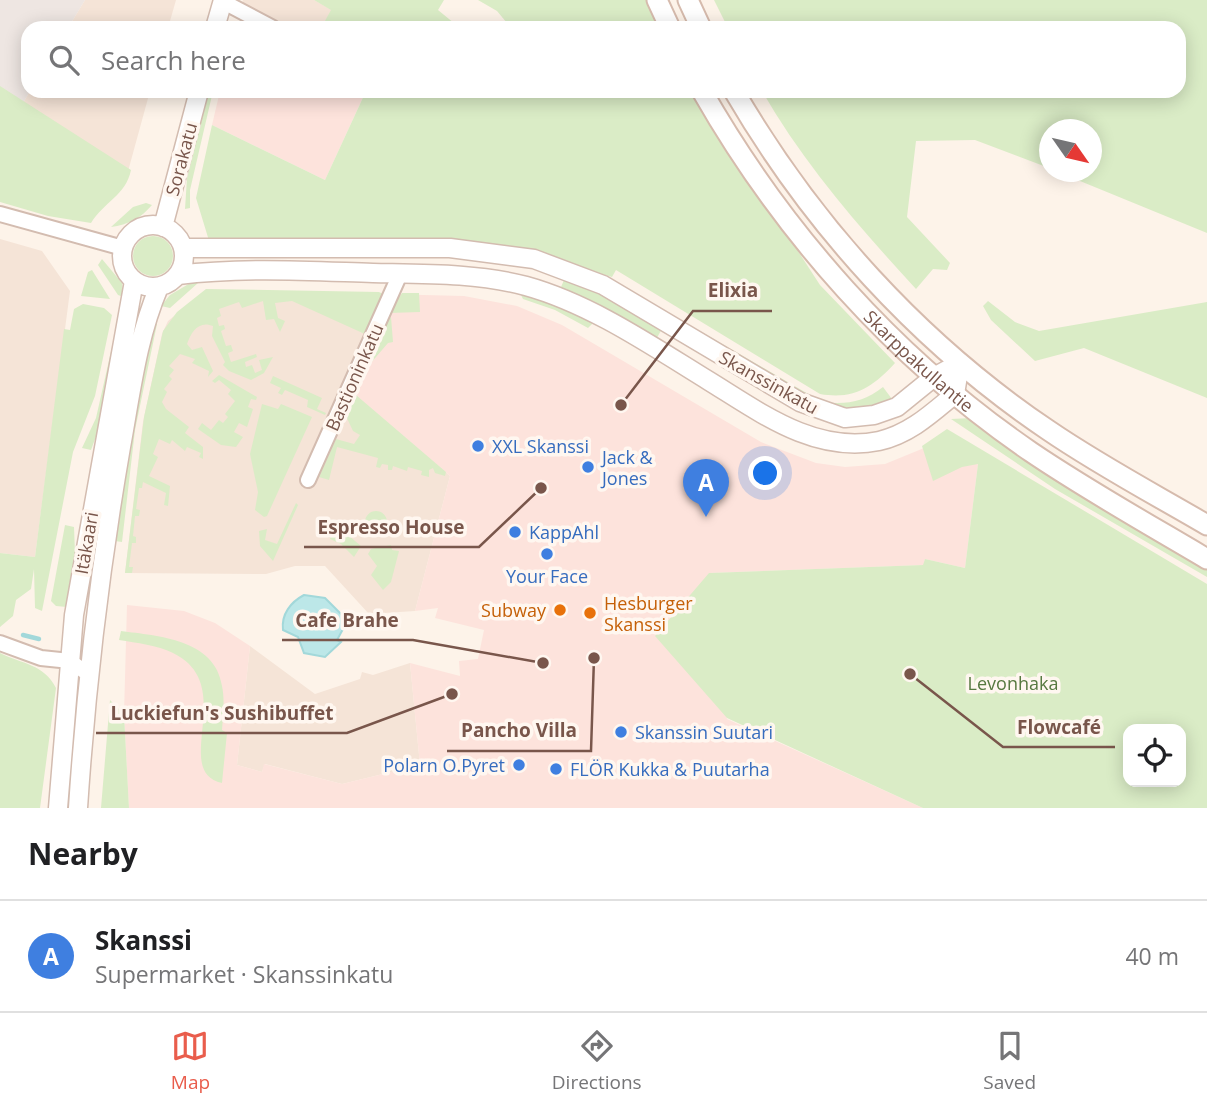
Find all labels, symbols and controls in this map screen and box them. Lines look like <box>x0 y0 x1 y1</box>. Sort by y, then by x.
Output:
search box <box>21 21 1186 98</box>
icon: search <box>45 41 83 79</box>
text: Search here <box>101 42 246 78</box>
north arrow <box>1039 119 1102 182</box>
street label: Sorakatu <box>160 120 202 198</box>
callout: Elixia <box>693 271 772 311</box>
text: Elixia <box>708 277 758 303</box>
street label: Skarppakullantie <box>859 305 979 417</box>
street label: Bastioninkatu <box>320 319 388 435</box>
street label: Skanssinkatu <box>715 345 823 419</box>
place label: XXL Skanssi <box>492 434 589 458</box>
marker: XXL Skanssi <box>470 438 486 454</box>
place label: Jack & Jones <box>600 445 654 490</box>
your location <box>748 456 782 490</box>
marker: Jack & Jones <box>580 459 596 475</box>
pin: A <box>683 459 729 517</box>
callout: Espresso House <box>304 507 479 547</box>
street label: Itäkaari <box>69 510 103 576</box>
text: Espresso House <box>317 514 465 540</box>
place label: KappAhl <box>529 520 599 544</box>
marker: KappAhl <box>507 524 523 540</box>
marker: Your Face <box>539 546 555 562</box>
place label: Your Face <box>506 564 588 588</box>
place label: Hesburger Skanssi <box>604 591 693 636</box>
place label: Subway <box>481 598 547 622</box>
callout: Cafe Brahe <box>282 600 413 640</box>
marker: Subway <box>552 602 568 618</box>
marker: Hesburger Skanssi <box>582 605 598 621</box>
text: Cafe Brahe <box>295 607 399 633</box>
park label: Levonhaka <box>968 671 1058 695</box>
callout: Luckiefun's Sushibuffet <box>96 693 347 733</box>
text: Luckiefun's Sushibuffet <box>111 700 333 726</box>
callout: Flowcafé <box>1003 707 1115 747</box>
callout: Pancho Villa <box>447 711 591 751</box>
text: Flowcafé <box>1017 714 1101 740</box>
text: Pancho Villa <box>461 717 577 743</box>
place label: Skanssin Suutari <box>635 720 773 744</box>
marker: Skanssin Suutari <box>613 724 629 740</box>
map controls <box>1123 724 1186 787</box>
button: locate <box>1123 724 1186 787</box>
place label: Polarn O.Pyret <box>383 753 505 777</box>
marker: Polarn O.Pyret <box>511 757 527 773</box>
place label: FLÖR Kukka & Puutarha <box>570 757 770 781</box>
marker: FLÖR Kukka & Puutarha <box>548 761 564 777</box>
text: Nearby <box>28 833 138 874</box>
text: Skanssi <box>95 922 192 958</box>
text: A <box>43 940 59 972</box>
text: 40 m <box>1125 940 1179 972</box>
text: Supermarket · Skanssinkatu <box>95 958 393 990</box>
tab: Map <box>171 1027 210 1095</box>
tab: Directions <box>552 1027 642 1095</box>
tab: Saved <box>983 1027 1036 1095</box>

